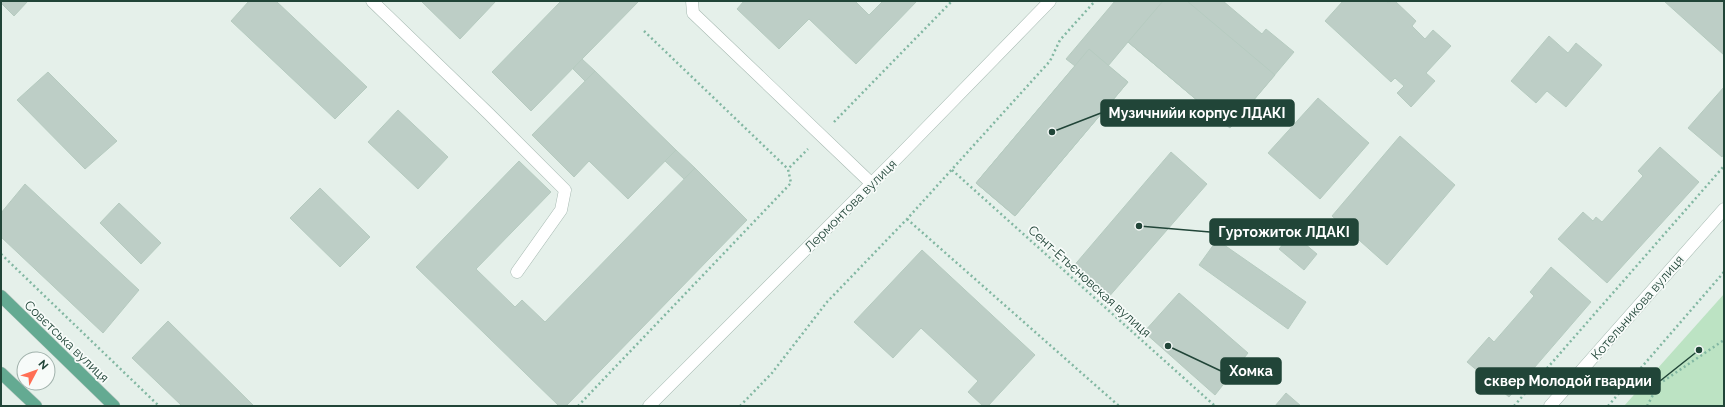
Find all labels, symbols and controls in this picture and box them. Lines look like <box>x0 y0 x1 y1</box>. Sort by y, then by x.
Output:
callout: Музичнийи корпус ЛДАКІ <box>1101 100 1294 126</box>
text: Музичнийи корпус ЛДАКІ <box>1109 105 1285 121</box>
street label: Лермонтова вулиця <box>801 156 900 255</box>
callout: Гуртожиток ЛДАКІ <box>1210 219 1358 245</box>
street label: Сент-Етьєновская вулиця <box>1025 222 1154 340</box>
text: Гуртожиток ЛДАКІ <box>1218 224 1350 240</box>
street label: Котельникова вулиця <box>1588 252 1687 363</box>
street label: Совєтська вулиця <box>21 297 112 385</box>
north arrow <box>16 351 56 391</box>
text: N <box>36 357 51 372</box>
callout: Хомка <box>1221 358 1281 384</box>
text: Хомка <box>1228 363 1273 379</box>
callout: сквер Молодой гвардии <box>1476 368 1660 394</box>
text: сквер Молодой гвардии <box>1484 373 1652 389</box>

